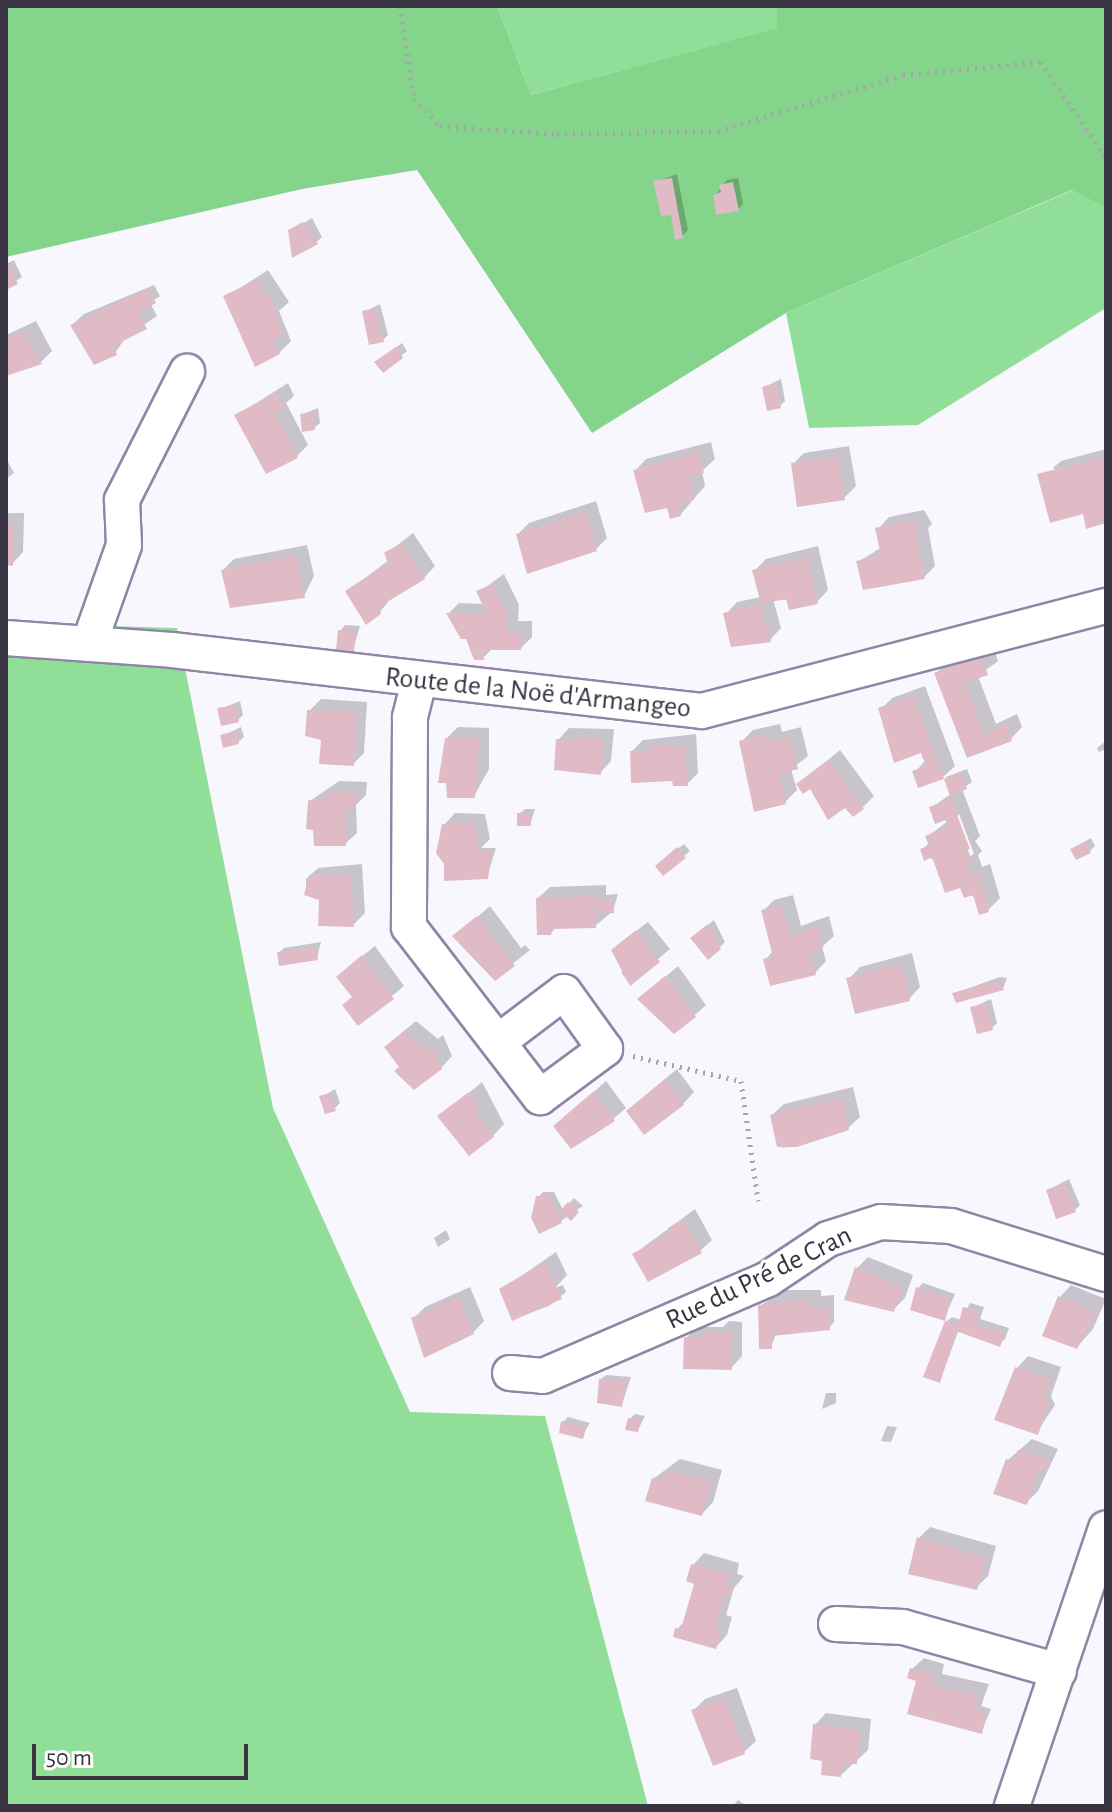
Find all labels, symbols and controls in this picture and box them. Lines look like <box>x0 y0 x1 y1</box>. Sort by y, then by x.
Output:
street label: Route de la Noë d'Armangeo <box>383 660 693 726</box>
street label: Rue du Pré de Cran <box>661 1218 857 1338</box>
scale bar <box>36 1728 252 1778</box>
text: 50 m <box>46 1746 92 1770</box>

